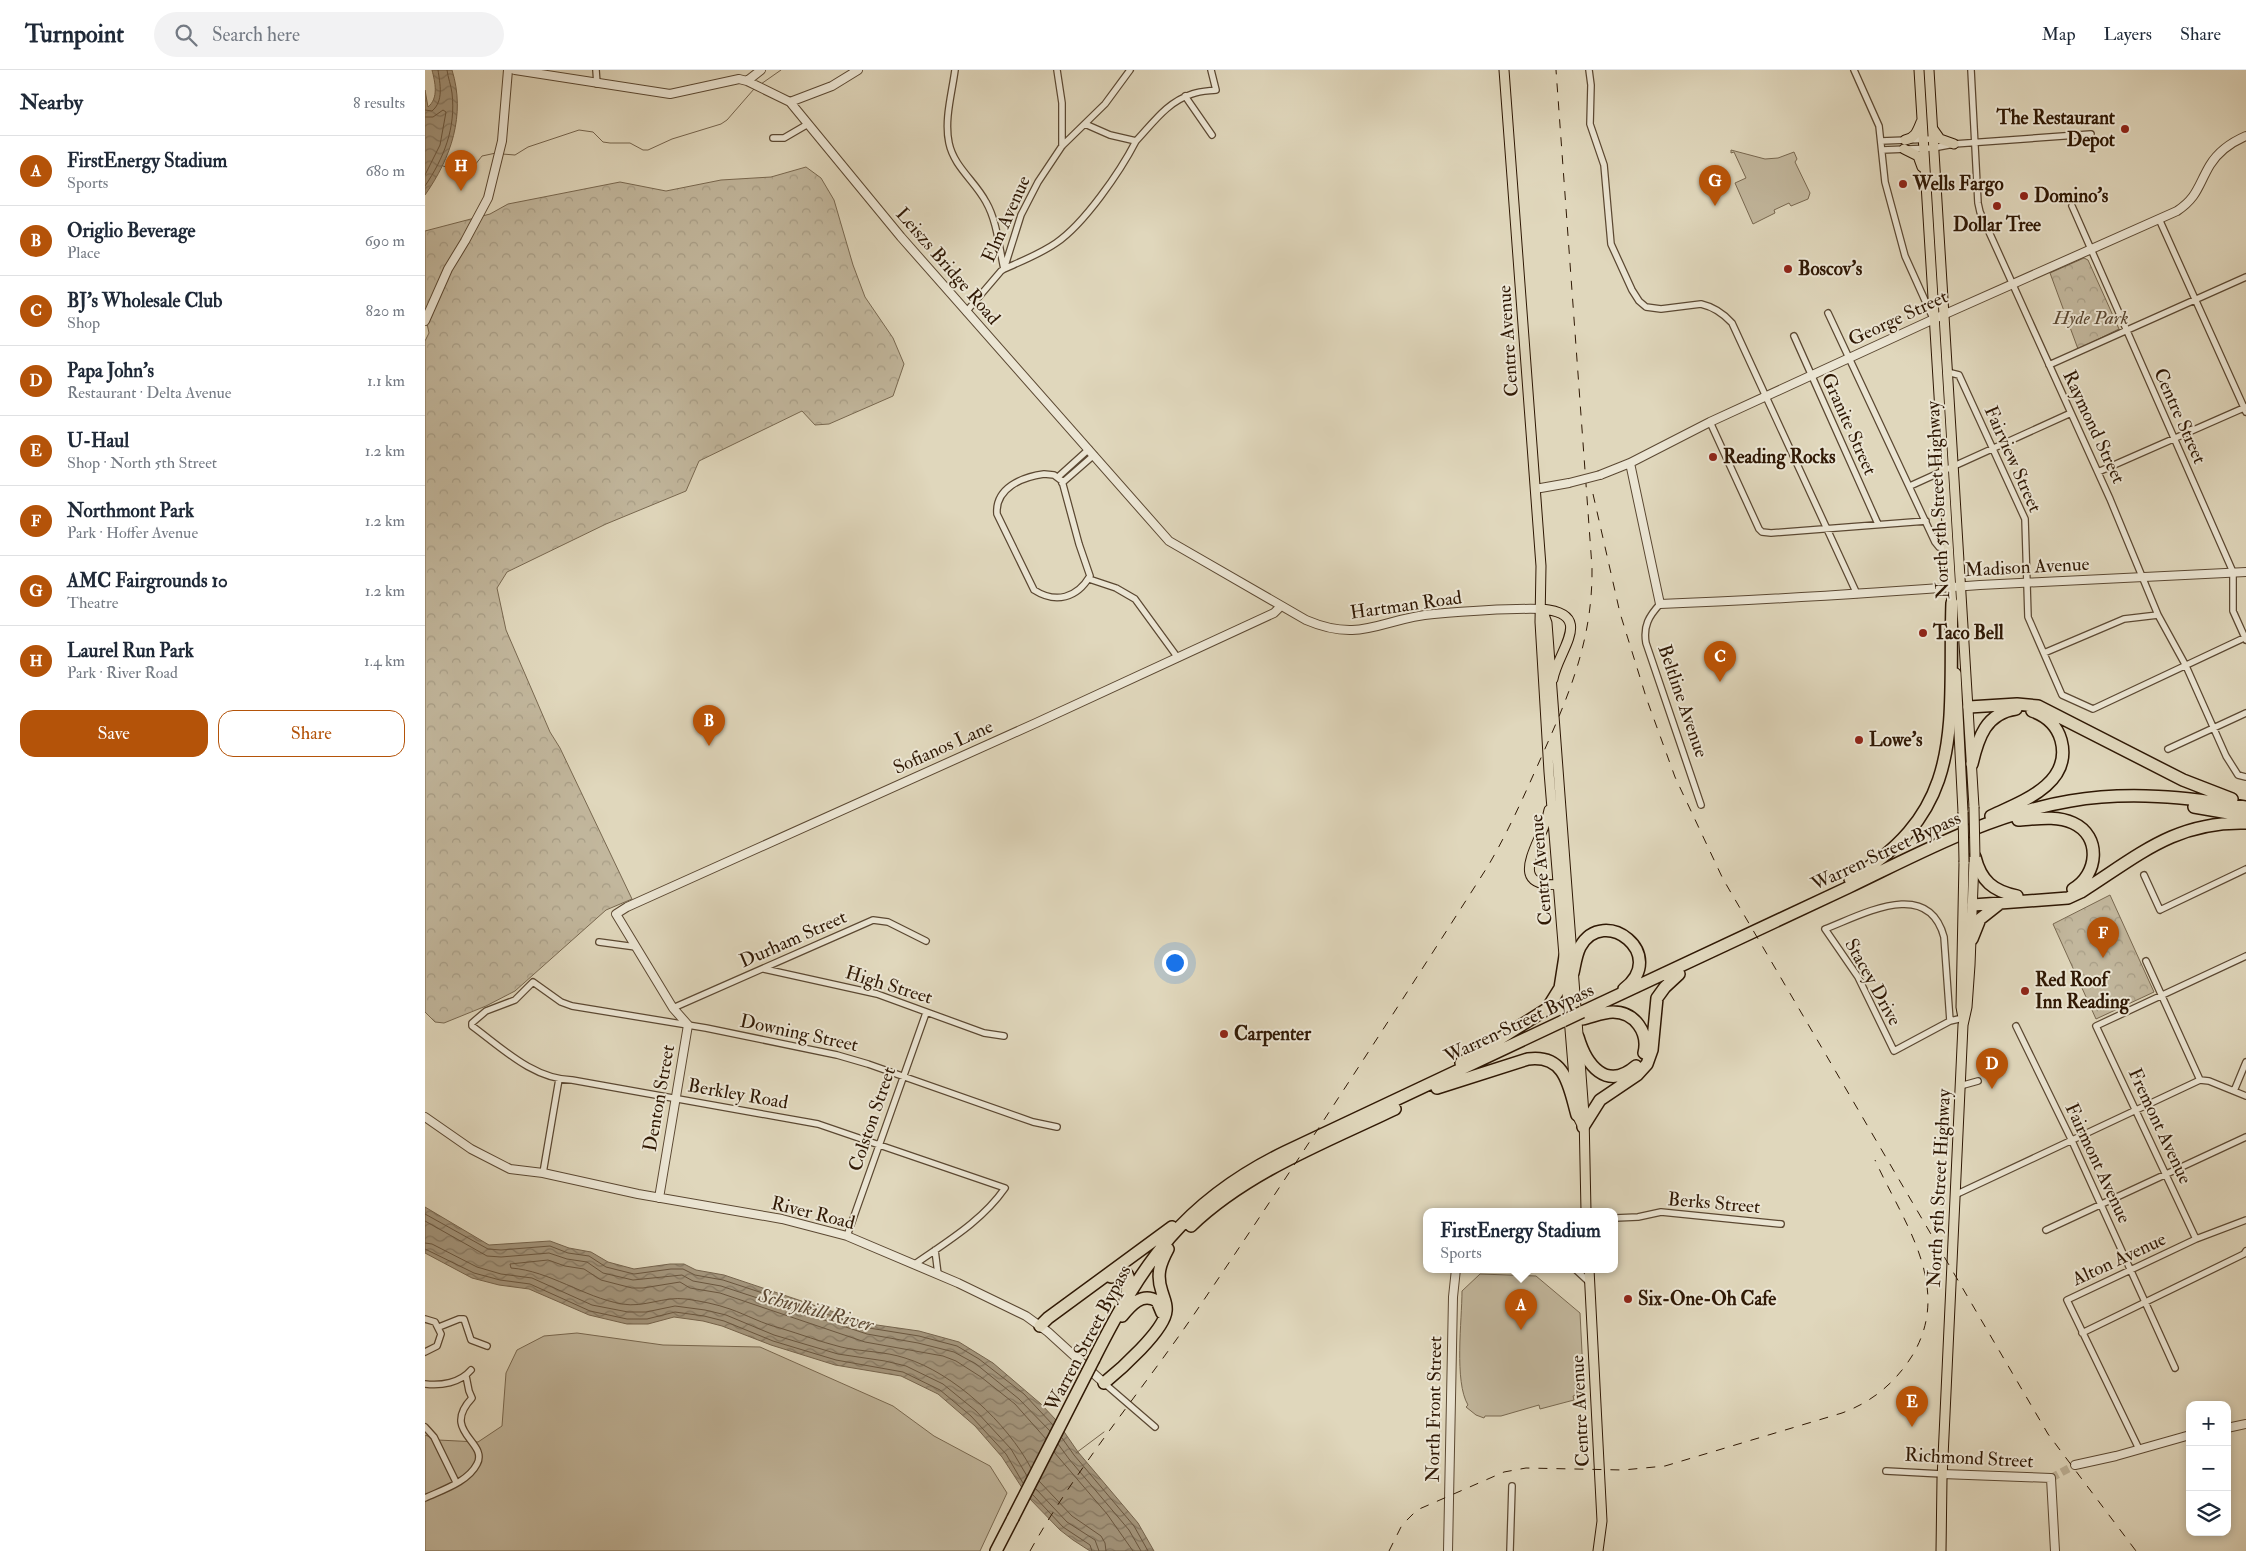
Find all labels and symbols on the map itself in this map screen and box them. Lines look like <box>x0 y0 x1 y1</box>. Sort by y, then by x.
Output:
place label: The Restaurant Depot <box>1996 106 2116 153</box>
marker: The Restaurant Depot <box>2119 123 2131 135</box>
pin: H <box>445 150 477 191</box>
pin: G <box>1699 165 1731 206</box>
street label: Elm Avenue <box>976 172 1036 266</box>
place label: Wells Fargo <box>1912 172 2004 197</box>
marker: Wells Fargo <box>1897 178 1909 190</box>
place label: Domino's <box>2034 184 2109 208</box>
marker: Domino's <box>2018 190 2030 202</box>
marker: Dollar Tree <box>1991 200 2003 212</box>
street label: Leiszs Bridge Road <box>890 202 1006 330</box>
place label: Dollar Tree <box>1953 213 2041 237</box>
place label: Boscov's <box>1798 257 1863 281</box>
marker: Boscov's <box>1782 263 1794 275</box>
street label: Centre Avenue <box>1492 284 1524 398</box>
street label: George Street <box>1844 284 1952 352</box>
park label: Hyde Park <box>2052 306 2129 330</box>
street label: Centre Street <box>2148 364 2212 468</box>
street label: Raymond Street <box>2057 367 2131 487</box>
street label: Granite Street <box>1816 369 1882 479</box>
street label: North 5th Street Highway <box>1921 400 1955 600</box>
street label: Fairview Street <box>1979 402 2047 516</box>
place label: Reading Rocks <box>1723 445 1836 470</box>
marker: Reading Rocks <box>1707 451 1719 463</box>
street label: Madison Avenue <box>1964 552 2090 582</box>
street label: Hartman Road <box>1349 585 1464 625</box>
place label: Taco Bell <box>1932 621 2004 645</box>
marker: Taco Bell <box>1917 627 1929 639</box>
street label: Beltline Avenue <box>1652 641 1714 761</box>
pin: C <box>1704 641 1736 682</box>
pin: B <box>693 705 725 746</box>
street label: Sofianos Lane <box>889 714 997 780</box>
place label: Lowe's <box>1869 728 1923 752</box>
marker: Lowe's <box>1853 734 1865 746</box>
street label: Warren Street Bypass <box>1806 806 1965 897</box>
street label: Centre Avenue <box>1524 813 1558 927</box>
street label: Durham Street <box>736 905 850 973</box>
pin: F <box>2087 917 2119 958</box>
street label: Stacey Drive <box>1839 934 1907 1030</box>
your location <box>1162 950 1188 976</box>
street label: High Street <box>843 960 935 1010</box>
place label: Red Roof Inn Reading <box>2035 968 2130 1015</box>
street label: Warren Street Bypass <box>1439 978 1598 1069</box>
marker: Red Roof Inn Reading <box>2019 985 2031 997</box>
street label: Downing Street <box>738 1009 860 1057</box>
place label: Carpenter <box>1234 1022 1312 1047</box>
marker: Carpenter <box>1218 1028 1230 1040</box>
street label: Denton Street <box>638 1043 680 1153</box>
pin: D <box>1976 1048 2008 1089</box>
street label: Colston Street <box>843 1063 901 1175</box>
street label: Fremont Avenue <box>2123 1064 2197 1188</box>
street label: Berkley Road <box>686 1073 791 1115</box>
street label: North 5th Street Highway <box>1922 1088 1956 1288</box>
street label: Fairmont Avenue <box>2060 1099 2136 1227</box>
street label: Berks Street <box>1667 1187 1761 1219</box>
street label: River Road <box>769 1191 858 1235</box>
street label: Alton Avenue <box>2067 1227 2170 1292</box>
street label: Warren Street Bypass <box>1039 1261 1138 1417</box>
water label: Schuylkill River <box>755 1282 878 1338</box>
place label: Six-One-Oh Cafe <box>1638 1287 1776 1311</box>
pin: A <box>1505 1289 1537 1330</box>
marker: Six-One-Oh Cafe <box>1622 1293 1634 1305</box>
street label: North Front Street <box>1421 1336 1447 1482</box>
street label: Centre Avenue <box>1565 1355 1595 1467</box>
pin: E <box>1896 1386 1928 1427</box>
street label: Richmond Street <box>1904 1443 2034 1473</box>

